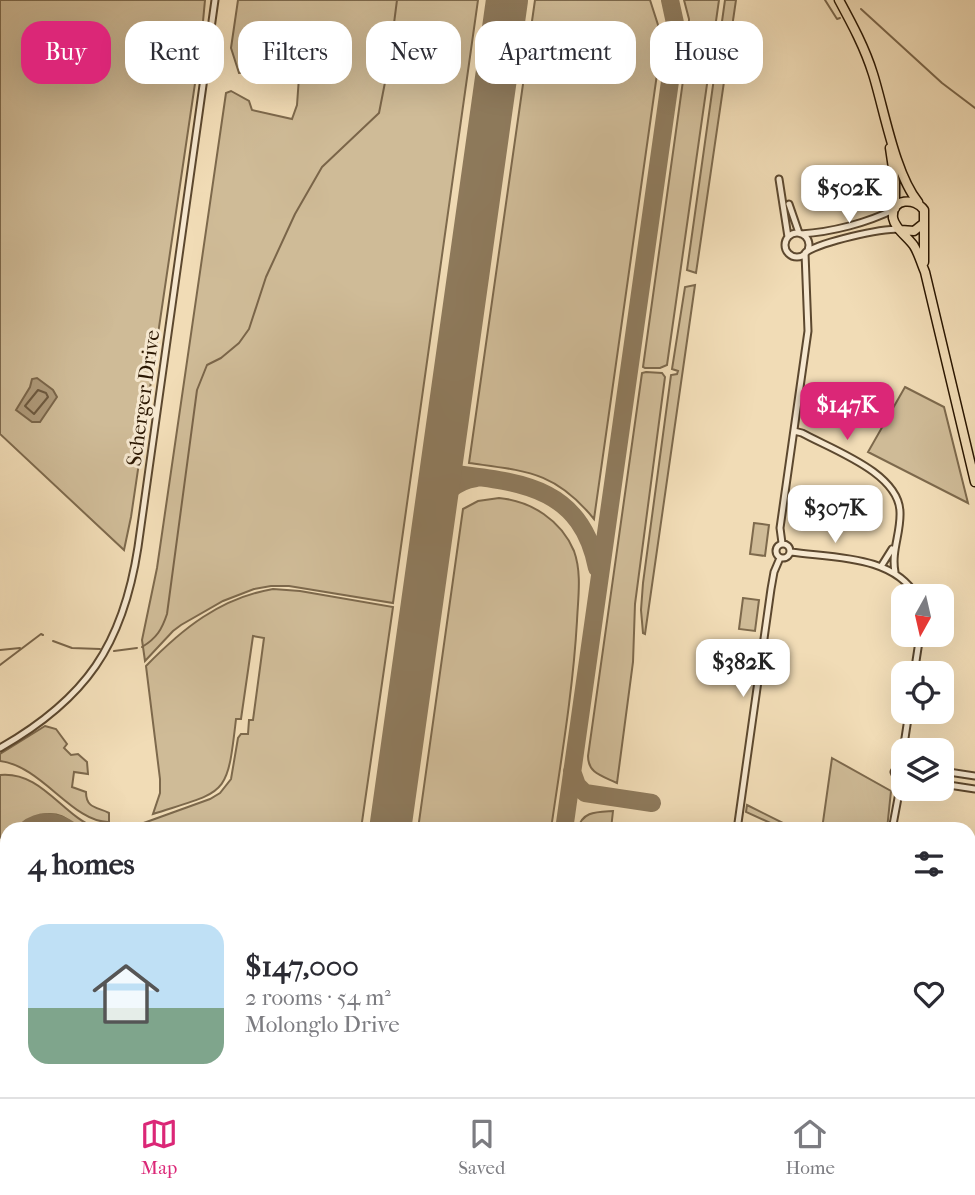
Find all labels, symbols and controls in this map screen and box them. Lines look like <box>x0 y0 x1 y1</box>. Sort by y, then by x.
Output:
chip: Buy <box>21 21 111 84</box>
chip: Rent <box>125 21 224 84</box>
chip: Filters <box>238 21 352 84</box>
chip: New <box>366 21 461 84</box>
chip: Apartment <box>475 21 636 84</box>
chip: House <box>650 21 763 84</box>
pin: $502K <box>800 166 898 225</box>
text: $502K <box>817 174 881 201</box>
street label: Scherger Drive <box>122 328 164 468</box>
pin: $147K <box>798 382 896 442</box>
text: $147K <box>816 391 878 418</box>
pin: $307K <box>786 486 884 545</box>
text: $307K <box>804 494 866 521</box>
north arrow <box>891 584 954 648</box>
map controls <box>891 584 954 801</box>
pin: $382K <box>694 640 792 699</box>
text: $382K <box>712 648 774 675</box>
button: locate <box>891 661 954 724</box>
button: layers <box>891 738 954 801</box>
icon: filters <box>910 845 948 883</box>
text: 4 homes <box>28 847 135 882</box>
text: $147,000 <box>245 949 359 984</box>
icon: home <box>84 952 168 1036</box>
icon: heart <box>910 975 948 1013</box>
text: 2 rooms · 54 m² <box>245 984 391 1011</box>
text: Molonglo Drive <box>245 1011 400 1038</box>
tab: Map <box>140 1115 178 1179</box>
tab: Saved <box>458 1115 505 1179</box>
tab: Home <box>785 1115 835 1179</box>

